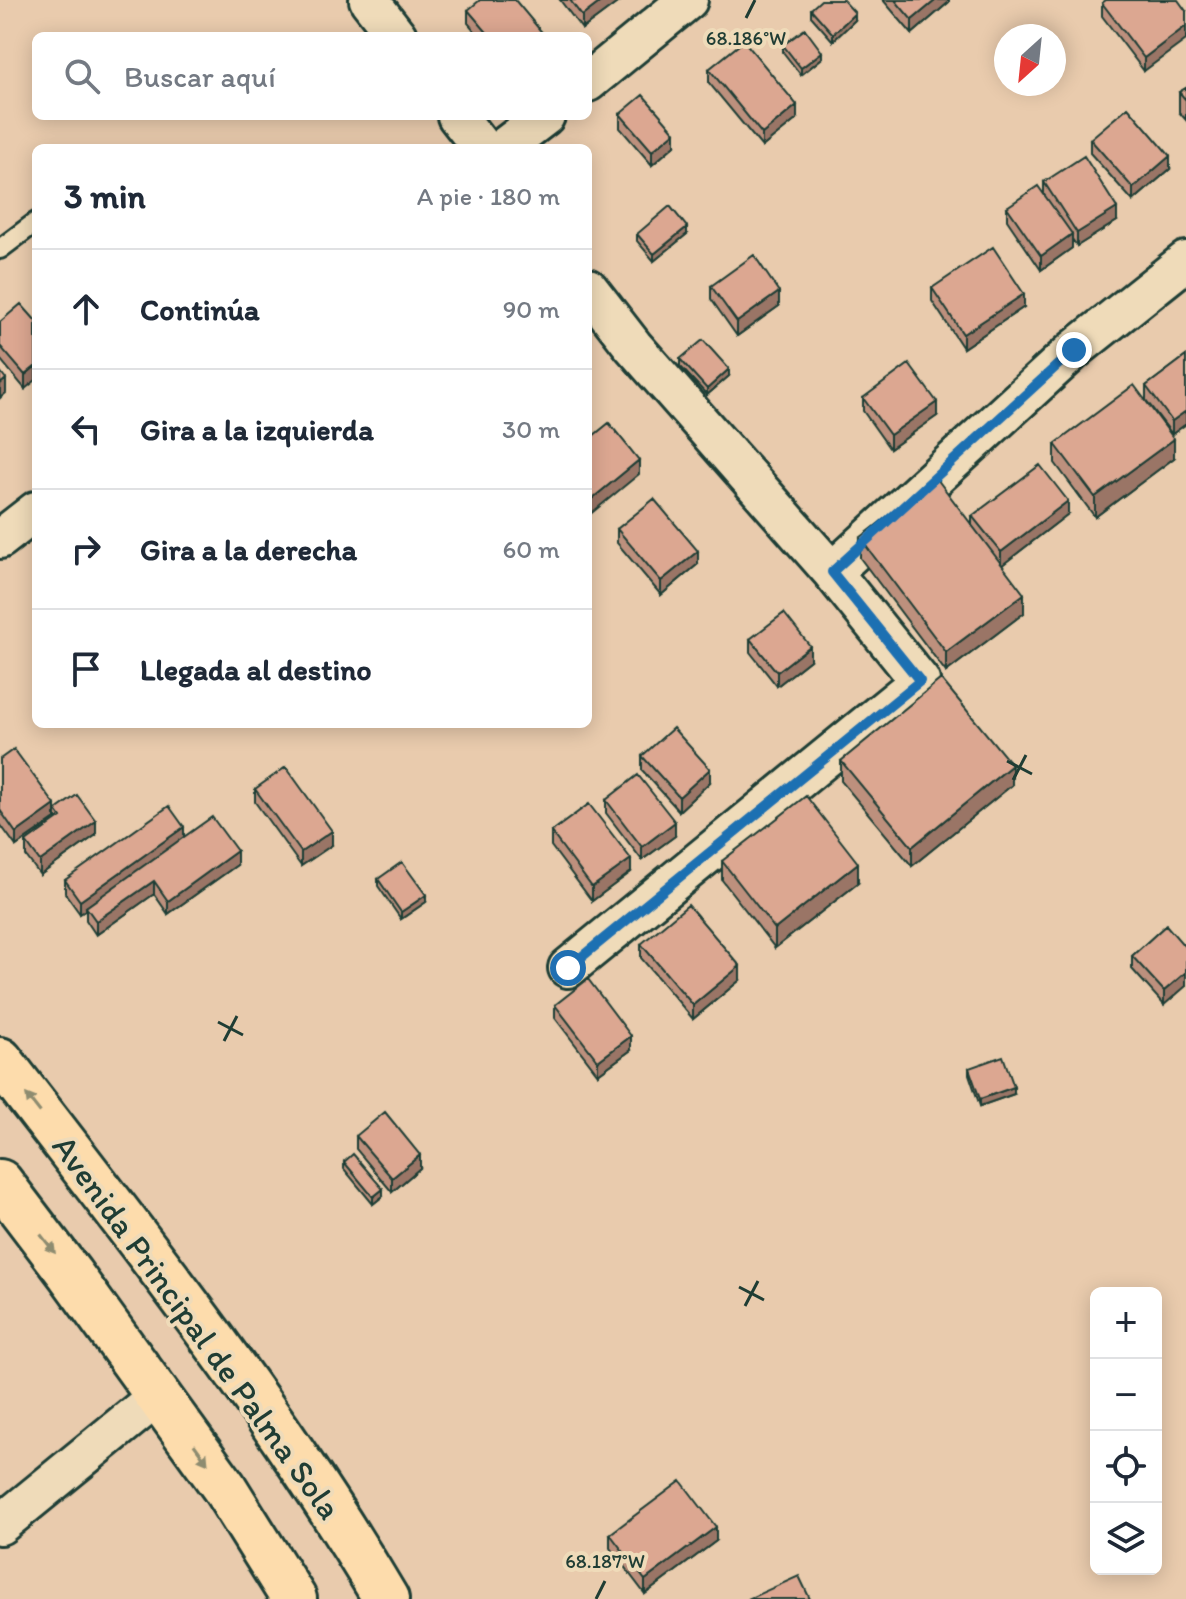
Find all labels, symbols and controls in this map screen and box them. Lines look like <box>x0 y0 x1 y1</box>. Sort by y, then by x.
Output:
north arrow <box>994 24 1066 96</box>
text: 68.186°W <box>706 26 786 50</box>
search box <box>32 32 592 120</box>
icon: search <box>60 54 104 98</box>
text: Buscar aquí <box>124 58 276 95</box>
text: 3 min <box>64 176 146 217</box>
text: A pie · 180 m <box>417 180 560 212</box>
icon: ahead <box>64 287 108 331</box>
text: Continúa <box>140 291 260 328</box>
text: 90 m <box>503 293 560 325</box>
route end <box>1056 332 1092 368</box>
icon: left <box>64 407 108 451</box>
text: Gira a la izquierda <box>140 411 374 448</box>
text: 30 m <box>502 413 560 445</box>
icon: right <box>64 527 108 571</box>
text: Gira a la derecha <box>140 531 357 568</box>
text: 60 m <box>503 533 560 565</box>
icon: arrive <box>64 647 108 691</box>
text: Llegada al destino <box>140 651 372 688</box>
route start <box>550 950 586 986</box>
one-way arrow <box>25 1092 41 1113</box>
street label: Avenida Principal de Palma Sola <box>44 1127 350 1527</box>
one-way arrow <box>39 1234 55 1254</box>
map controls <box>1090 1287 1162 1575</box>
button: + <box>1090 1287 1162 1359</box>
button: − <box>1090 1359 1162 1431</box>
button: locate <box>1090 1431 1162 1503</box>
one-way arrow <box>192 1444 208 1465</box>
button: layers <box>1090 1503 1162 1575</box>
text: 68.187°W <box>565 1549 645 1573</box>

